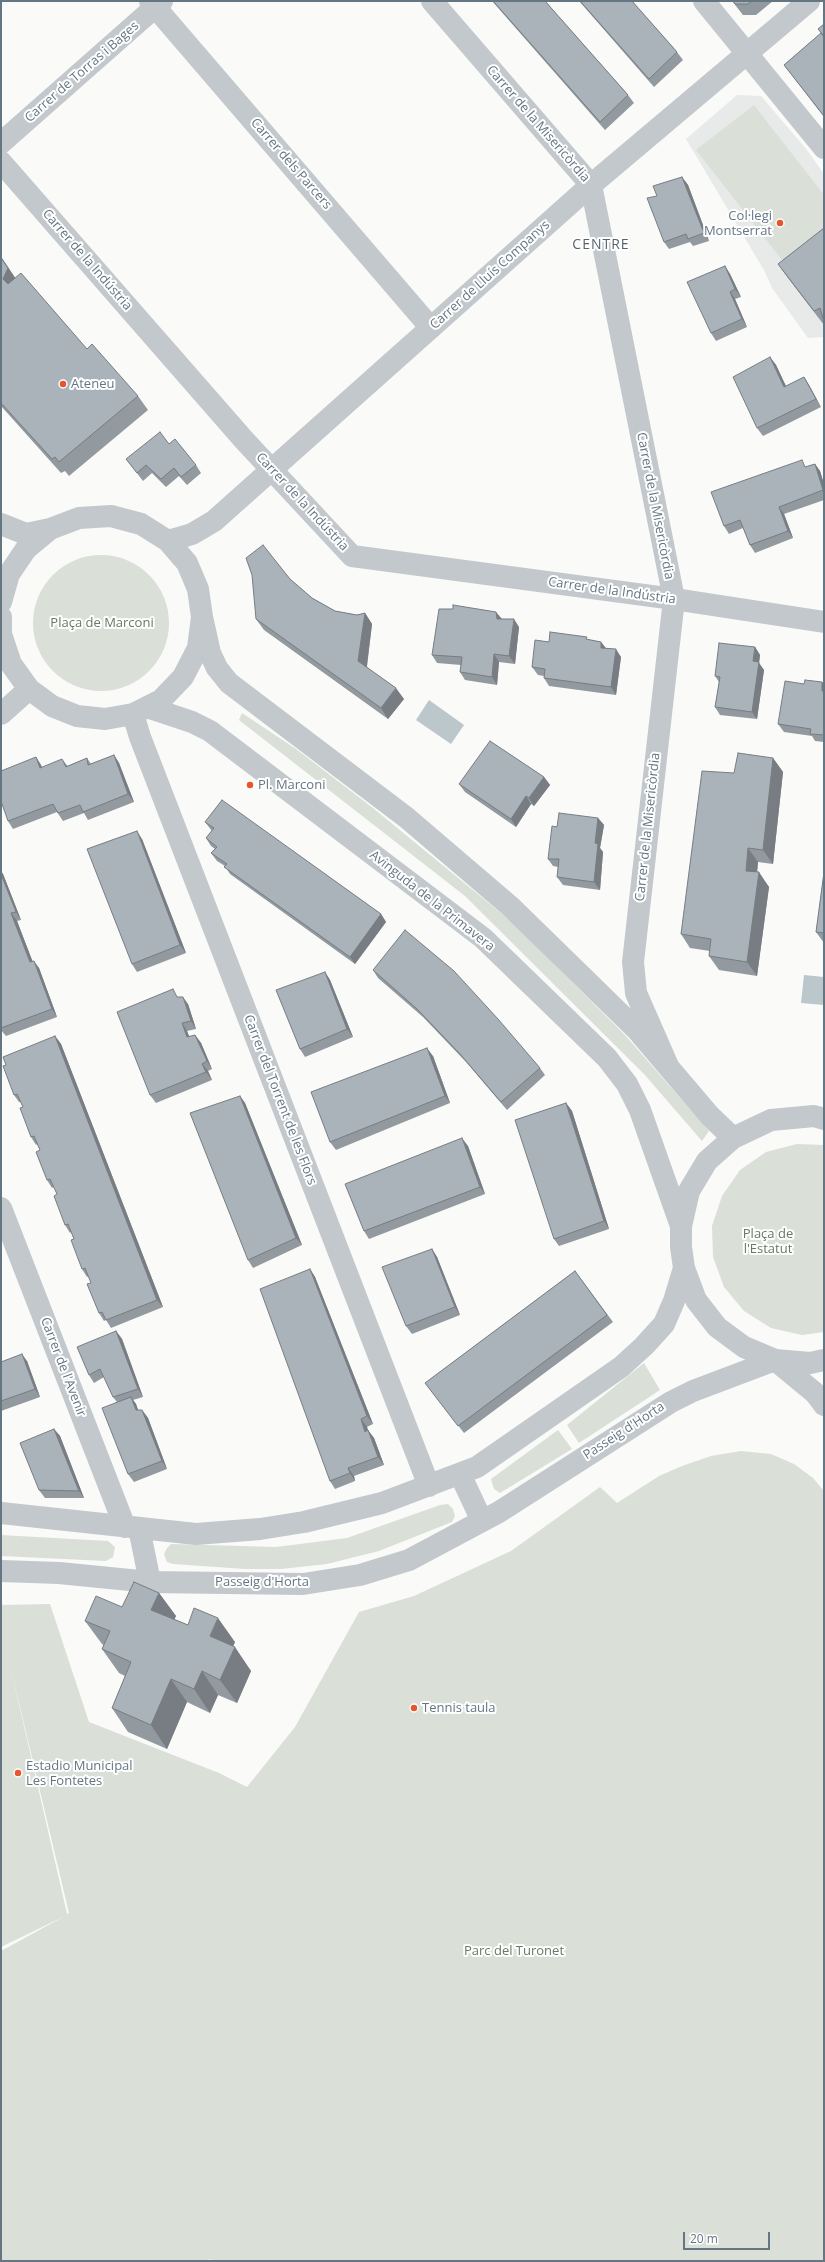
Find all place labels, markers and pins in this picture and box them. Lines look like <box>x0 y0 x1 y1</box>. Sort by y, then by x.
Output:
place label: Col·legi Montserrat <box>704 208 772 239</box>
marker: Col·legi Montserrat <box>775 218 785 228</box>
place label: Ateneu <box>71 376 114 392</box>
marker: Ateneu <box>58 379 68 389</box>
place label: Pl. Marconi <box>258 777 325 793</box>
marker: Pl. Marconi <box>245 780 255 790</box>
place label: Tennis taula <box>422 1700 496 1716</box>
marker: Tennis taula <box>409 1703 419 1713</box>
place label: Estadio Municipal Les Fontetes <box>26 1758 133 1789</box>
marker: Estadio Municipal Les Fontetes <box>13 1768 23 1778</box>

